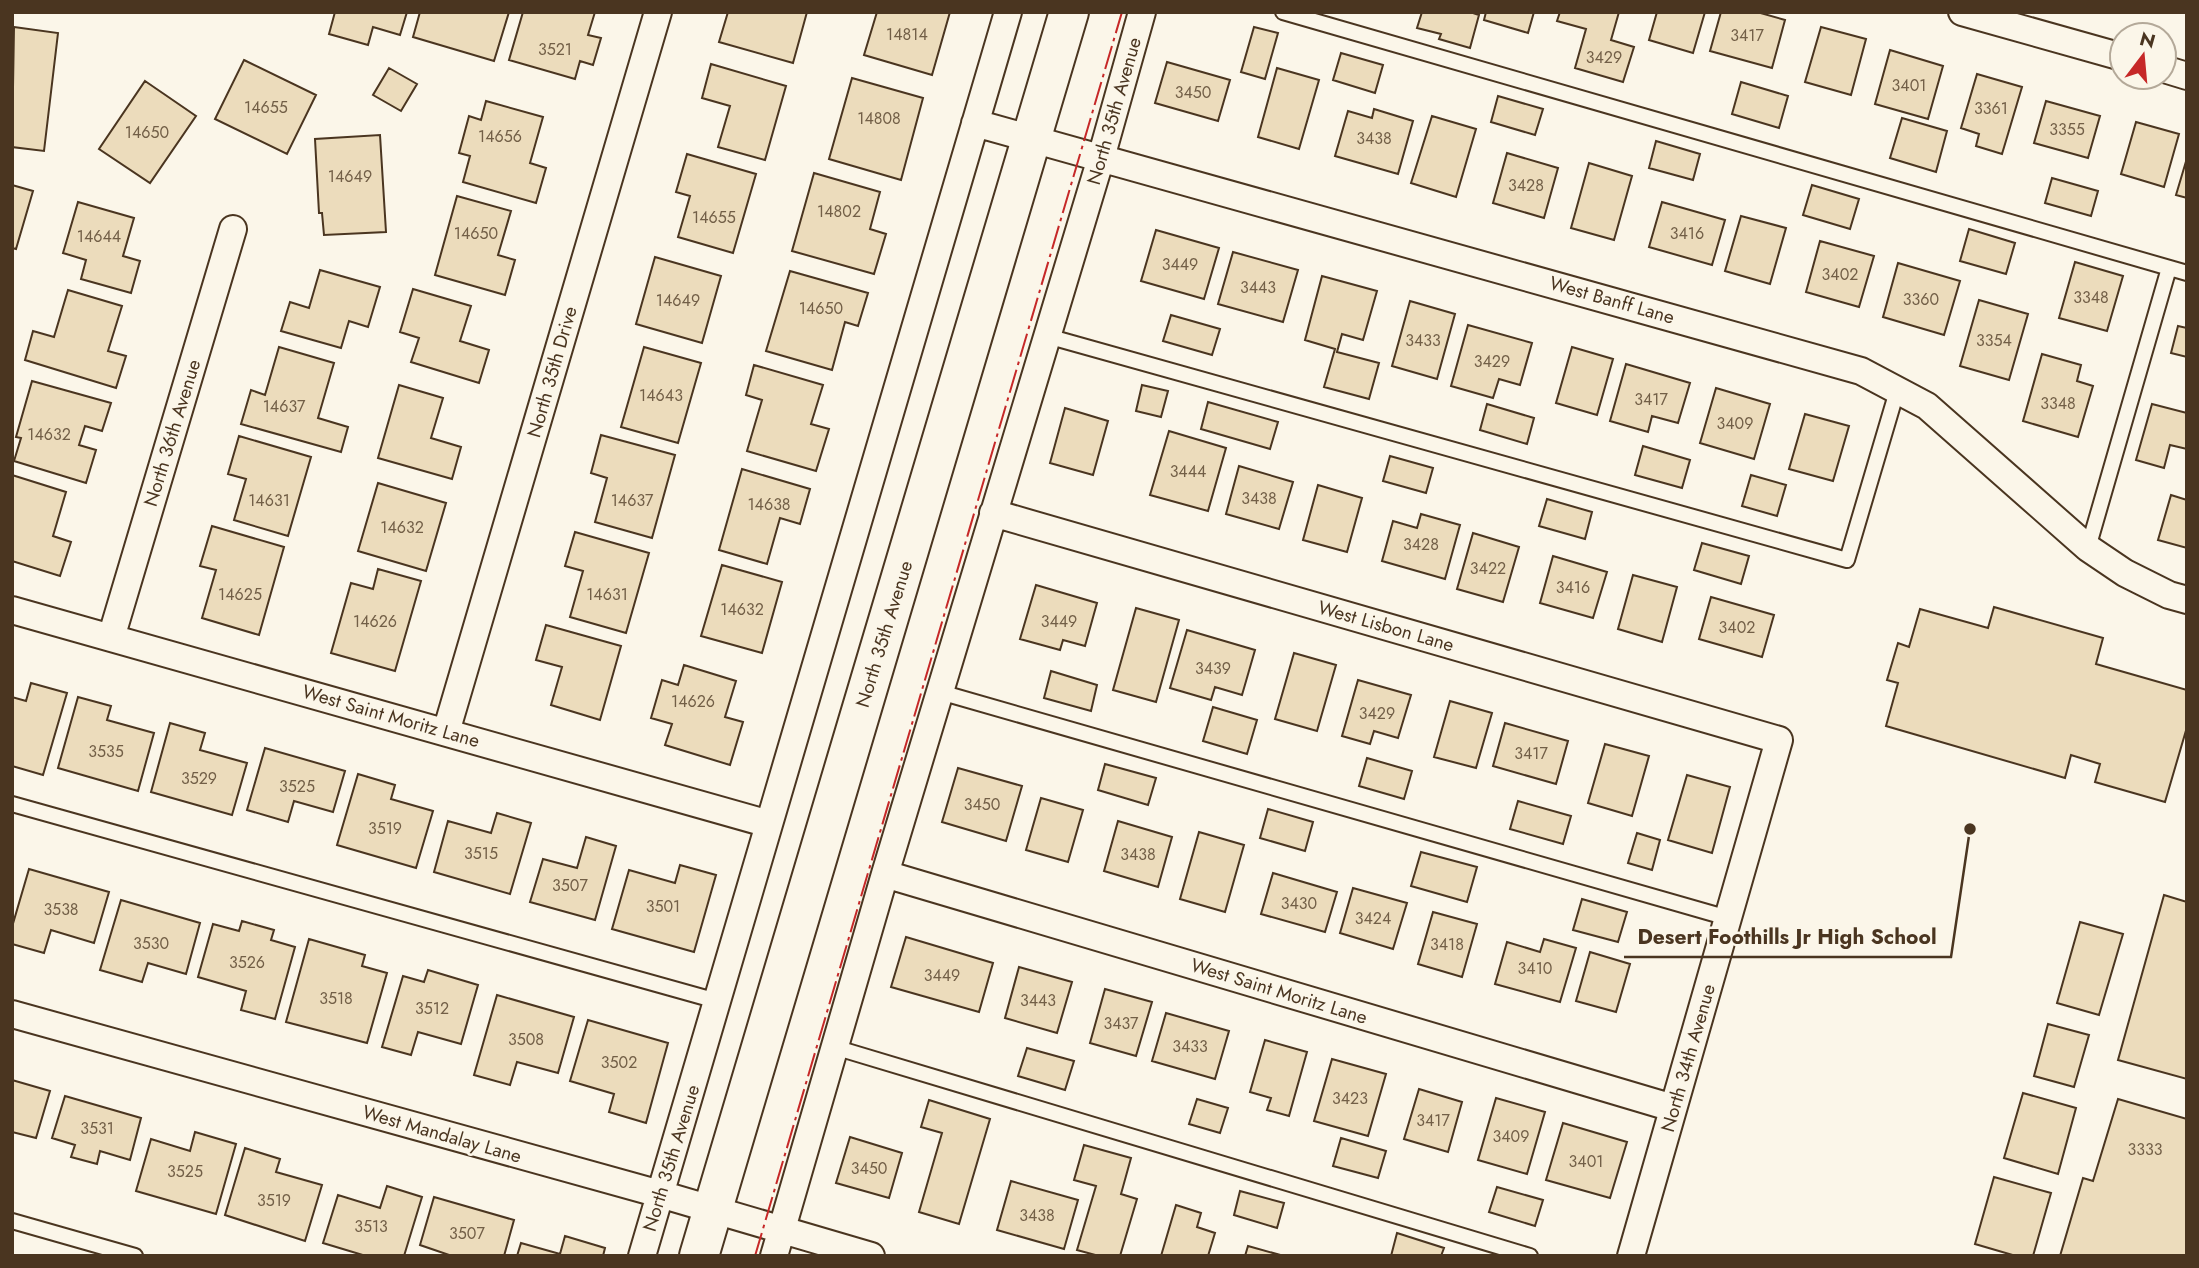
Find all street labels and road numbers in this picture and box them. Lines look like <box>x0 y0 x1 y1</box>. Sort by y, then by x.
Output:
street label: North 35th Avenue <box>1080 34 1148 188</box>
street label: West Banff Lane <box>1546 269 1678 331</box>
street label: North 35th Drive <box>520 303 584 441</box>
street label: North 36th Avenue <box>137 356 207 510</box>
street label: North 35th Avenue <box>849 557 919 711</box>
street label: West Lisbon Lane <box>1315 594 1457 658</box>
street label: West Saint Moritz Lane <box>299 678 483 754</box>
street label: West Saint Moritz Lane <box>1187 951 1371 1031</box>
street label: North 34th Avenue <box>1654 981 1722 1135</box>
street label: North 35th Avenue <box>636 1081 706 1235</box>
street label: West Mandalay Lane <box>359 1098 525 1170</box>

